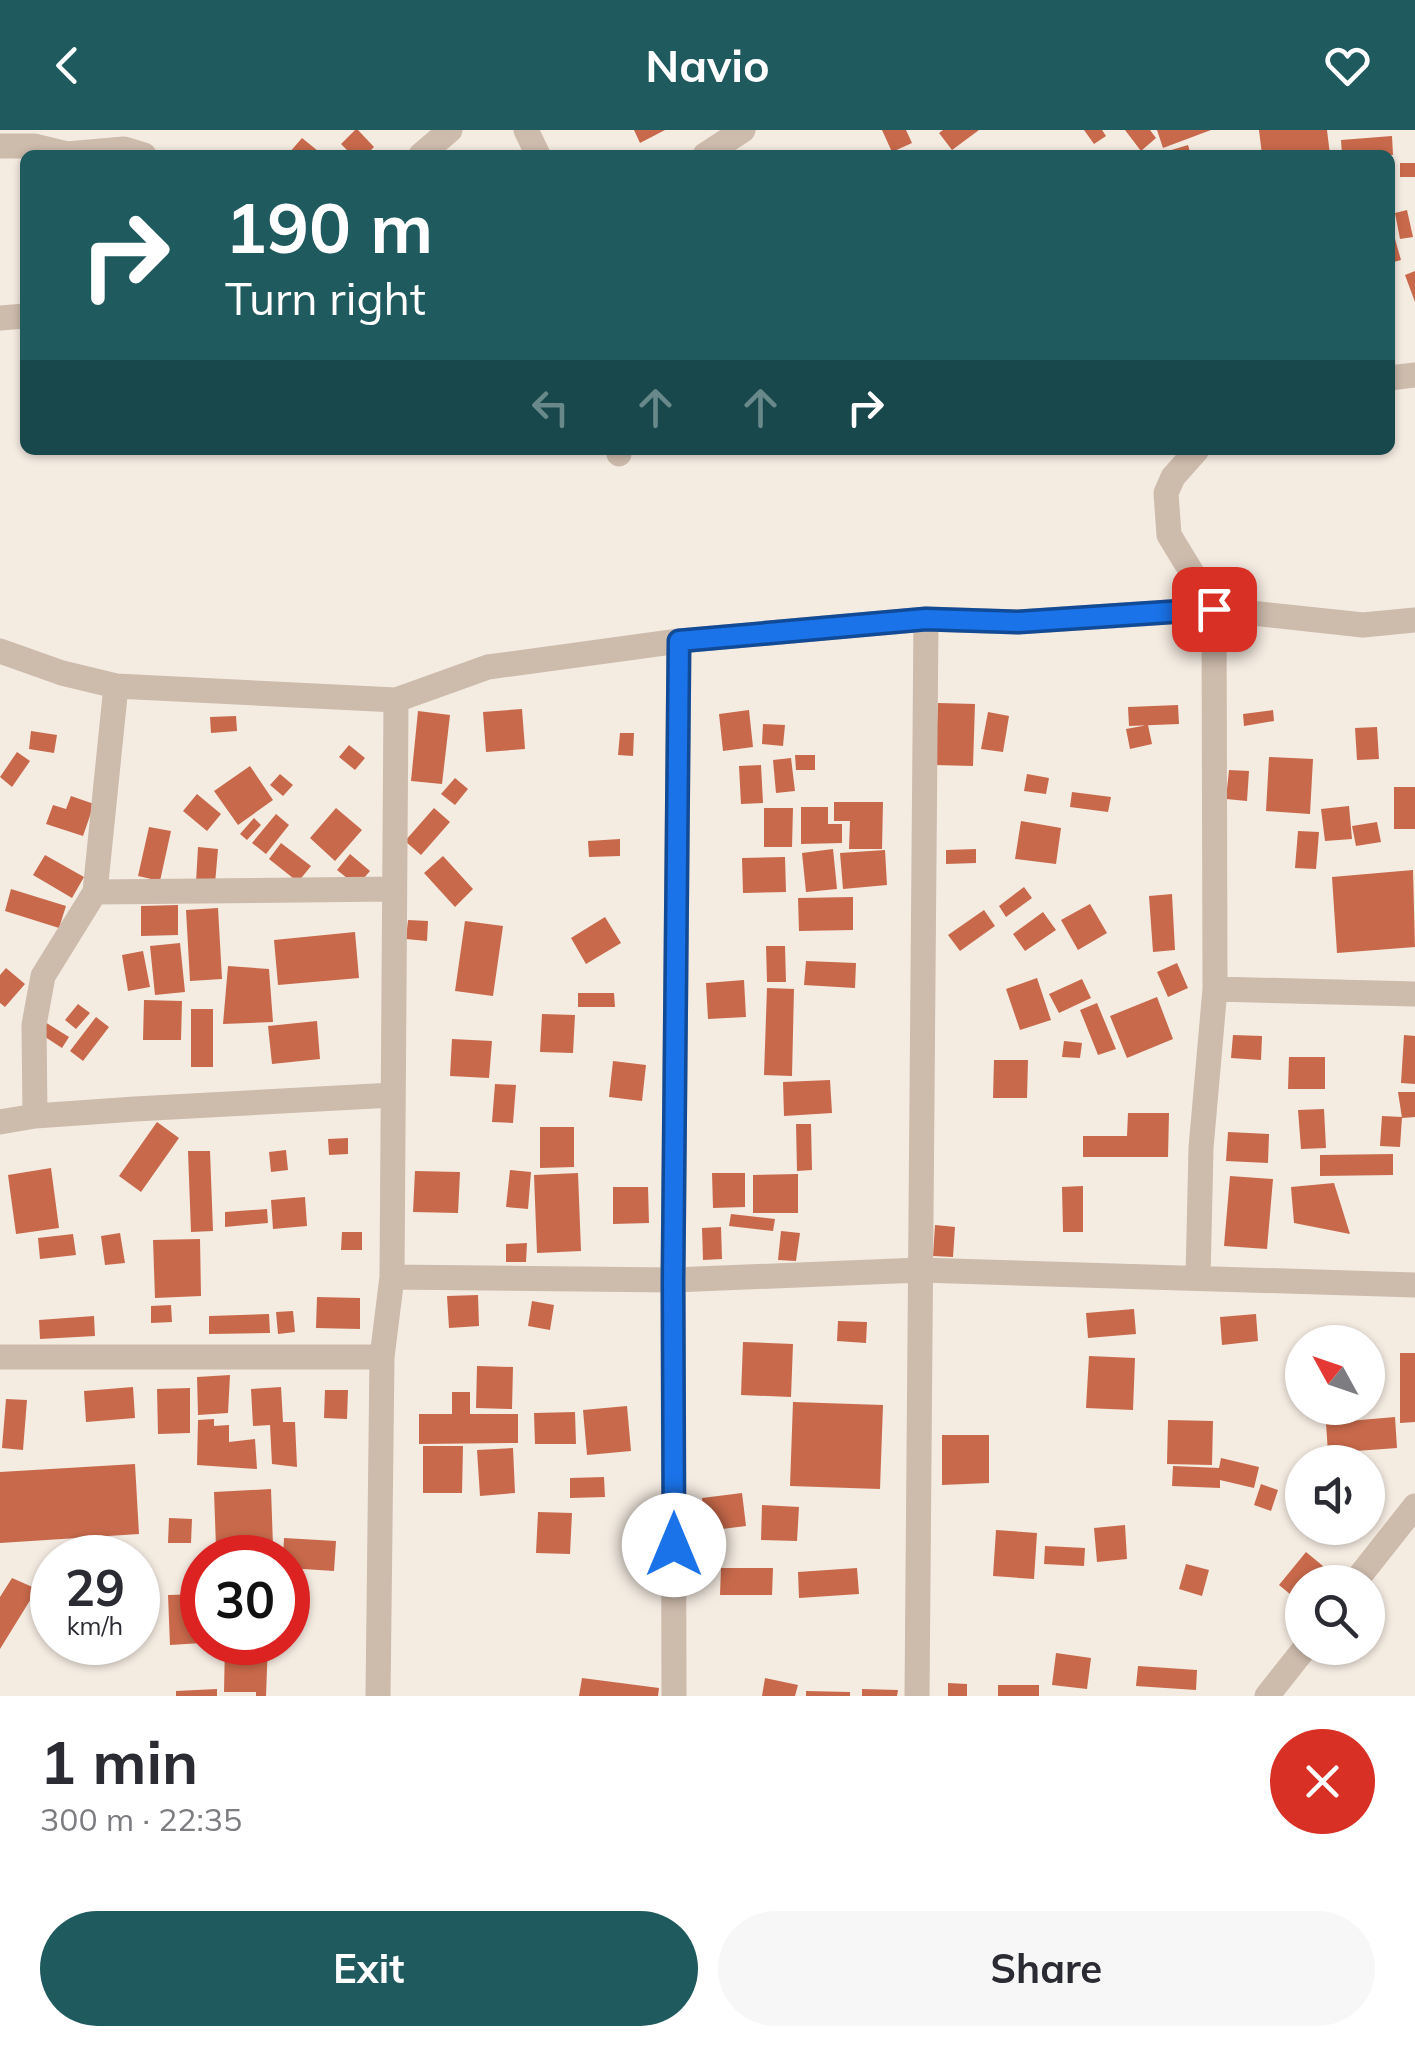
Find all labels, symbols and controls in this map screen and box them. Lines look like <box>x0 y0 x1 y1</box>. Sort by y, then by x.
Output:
text: Navio <box>645 37 770 93</box>
icon: back <box>40 38 95 93</box>
icon: heart <box>1320 38 1375 93</box>
text: 190 m <box>225 183 433 271</box>
icon: right <box>60 190 190 320</box>
text: Turn right <box>225 270 426 326</box>
icon: left <box>523 380 578 435</box>
icon: ahead <box>628 380 683 435</box>
icon: ahead <box>733 380 788 435</box>
icon: right <box>838 380 893 435</box>
pin <box>1172 567 1257 652</box>
icon: arrive <box>1187 582 1242 637</box>
north arrow <box>1285 1325 1385 1425</box>
map controls <box>1285 1325 1385 1665</box>
button: sound <box>1285 1445 1385 1545</box>
position arrow <box>622 1493 726 1597</box>
speed limit sign: 30 <box>180 1535 310 1665</box>
text: 29 <box>65 1556 125 1619</box>
button: search <box>1285 1565 1385 1665</box>
text: km/h <box>67 1610 123 1641</box>
text: 1 min <box>40 1724 198 1799</box>
button: close <box>1270 1729 1375 1834</box>
text: 300 m · 22:35 <box>40 1799 242 1839</box>
button: Exit <box>40 1911 698 2026</box>
button: Share <box>718 1911 1375 2026</box>

